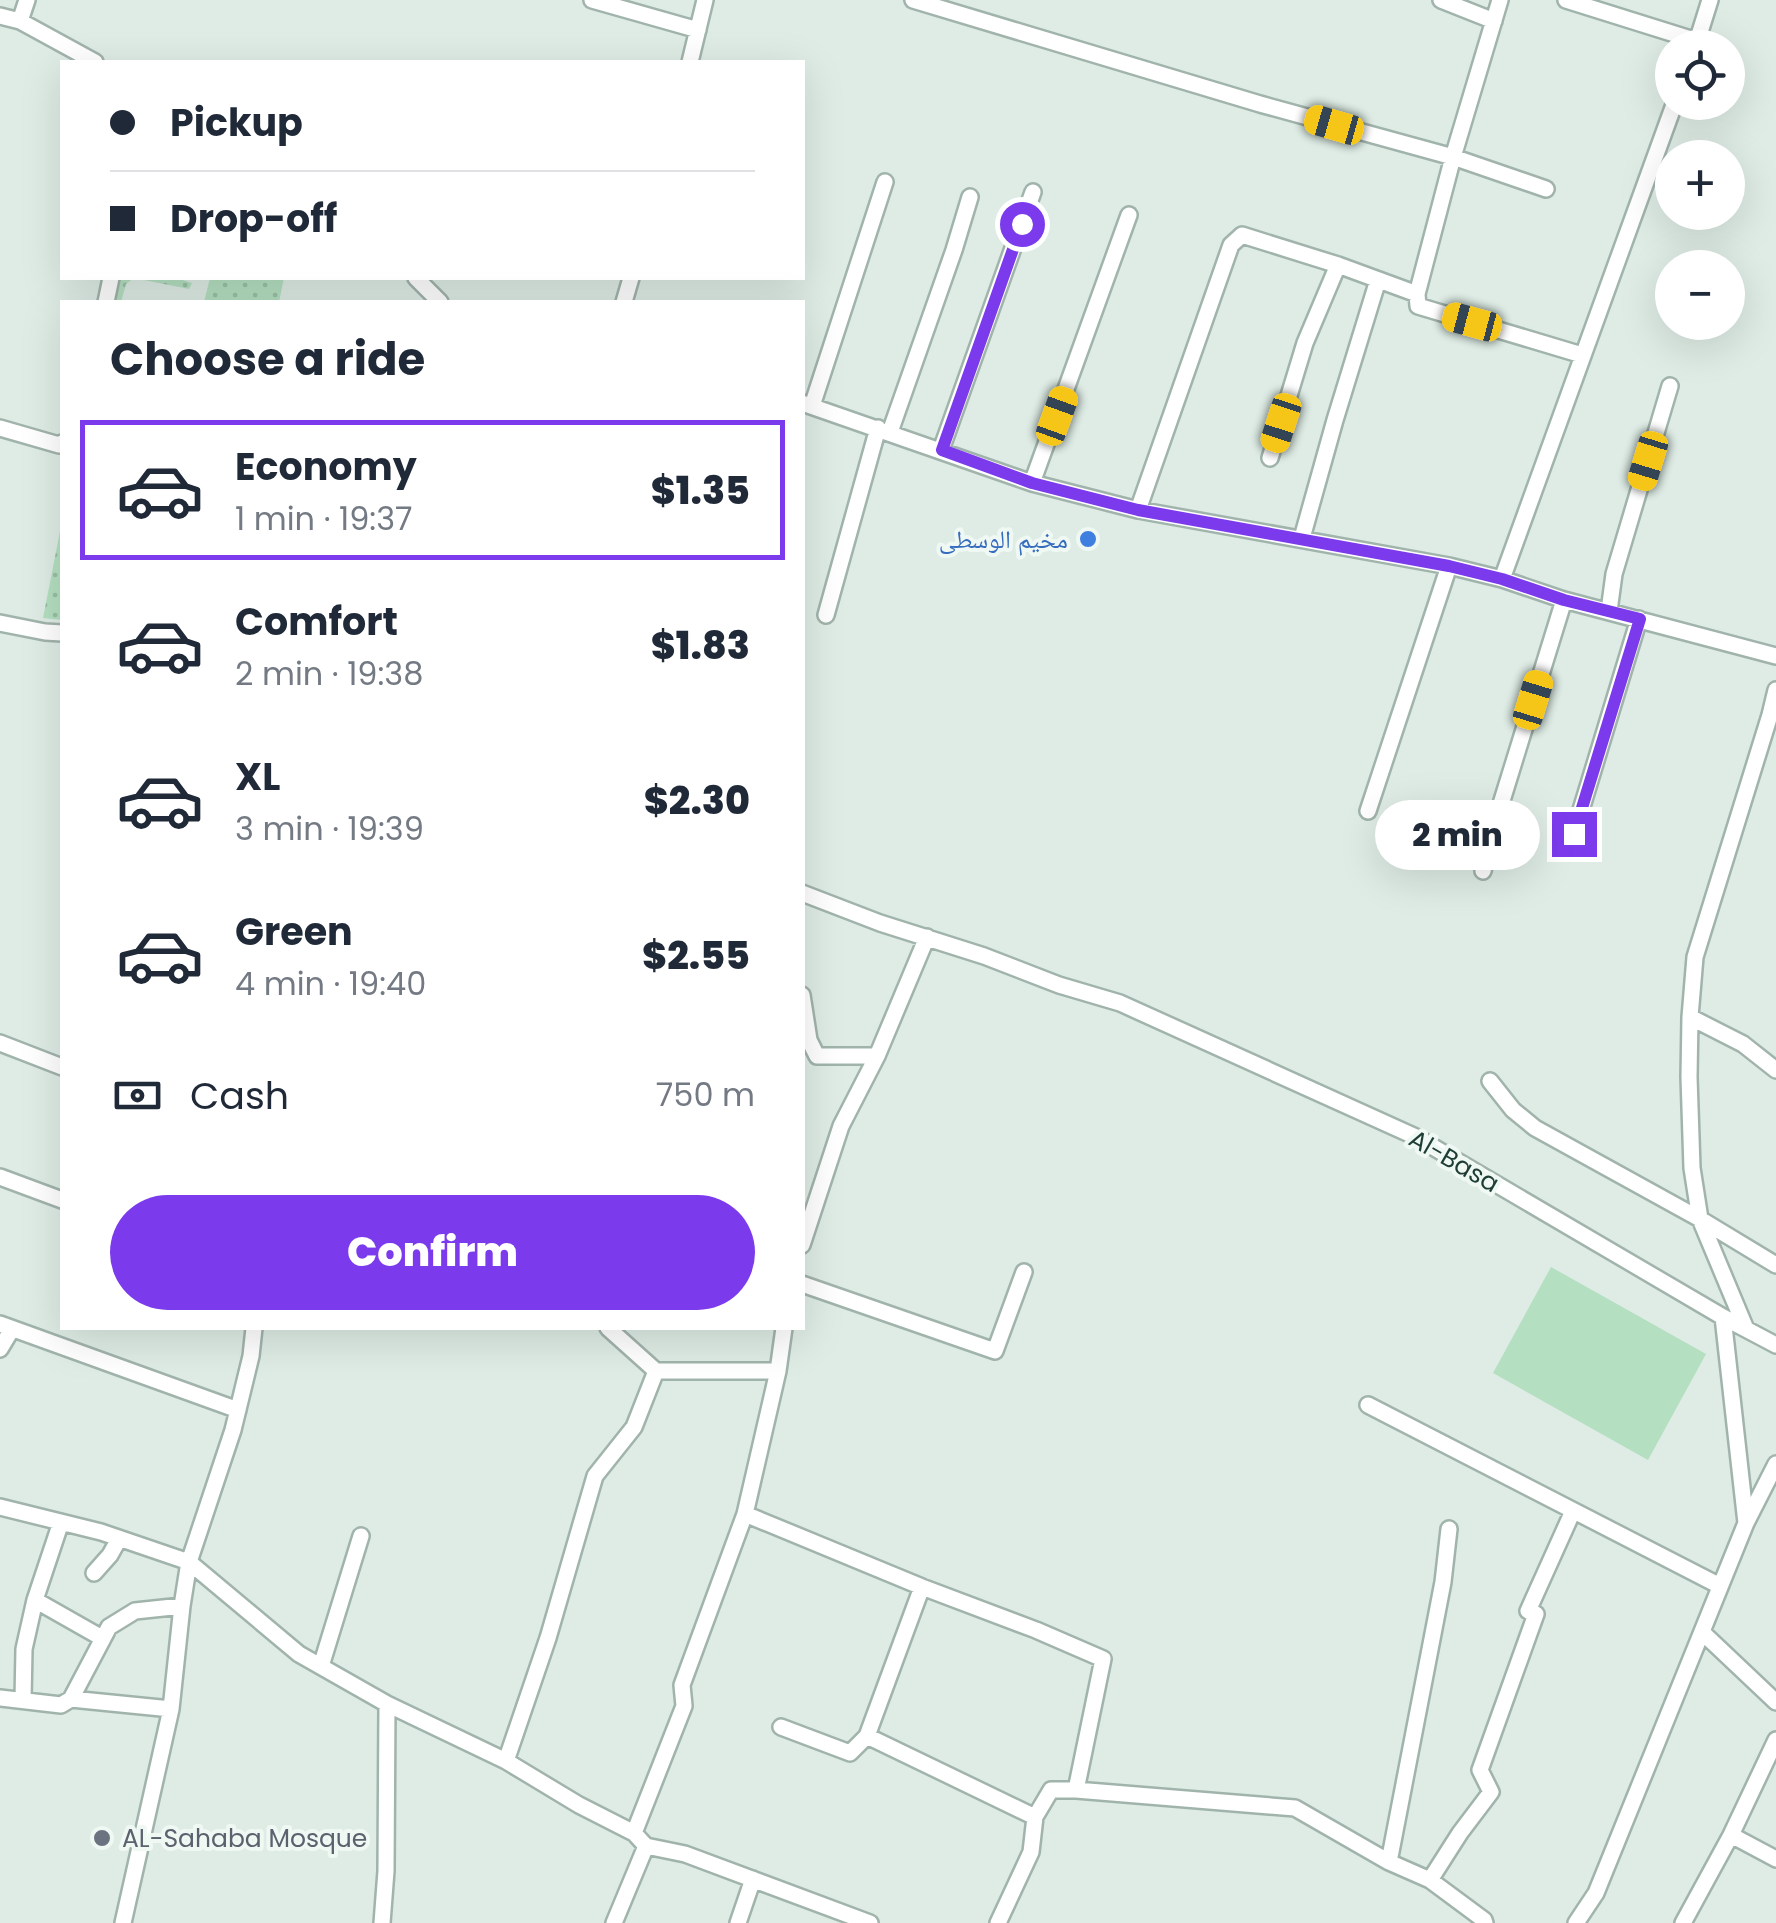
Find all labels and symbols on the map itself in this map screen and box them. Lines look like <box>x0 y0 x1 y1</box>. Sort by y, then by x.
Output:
car <box>1301 102 1367 148</box>
route start <box>1000 202 1045 247</box>
car <box>1439 300 1505 344</box>
car <box>1033 383 1081 449</box>
car <box>1257 390 1305 456</box>
car <box>1625 428 1671 494</box>
place label: مخيم الوسطى <box>939 522 1068 557</box>
marker: مخيم الوسطى <box>1077 528 1099 550</box>
car <box>1510 667 1556 733</box>
callout: 2 min <box>1374 799 1539 869</box>
route end <box>1552 812 1597 857</box>
street label: Al-Basa <box>1402 1121 1506 1201</box>
place label: AL-Sahaba Mosque <box>122 1821 367 1856</box>
marker: AL-Sahaba Mosque <box>91 1827 113 1849</box>

